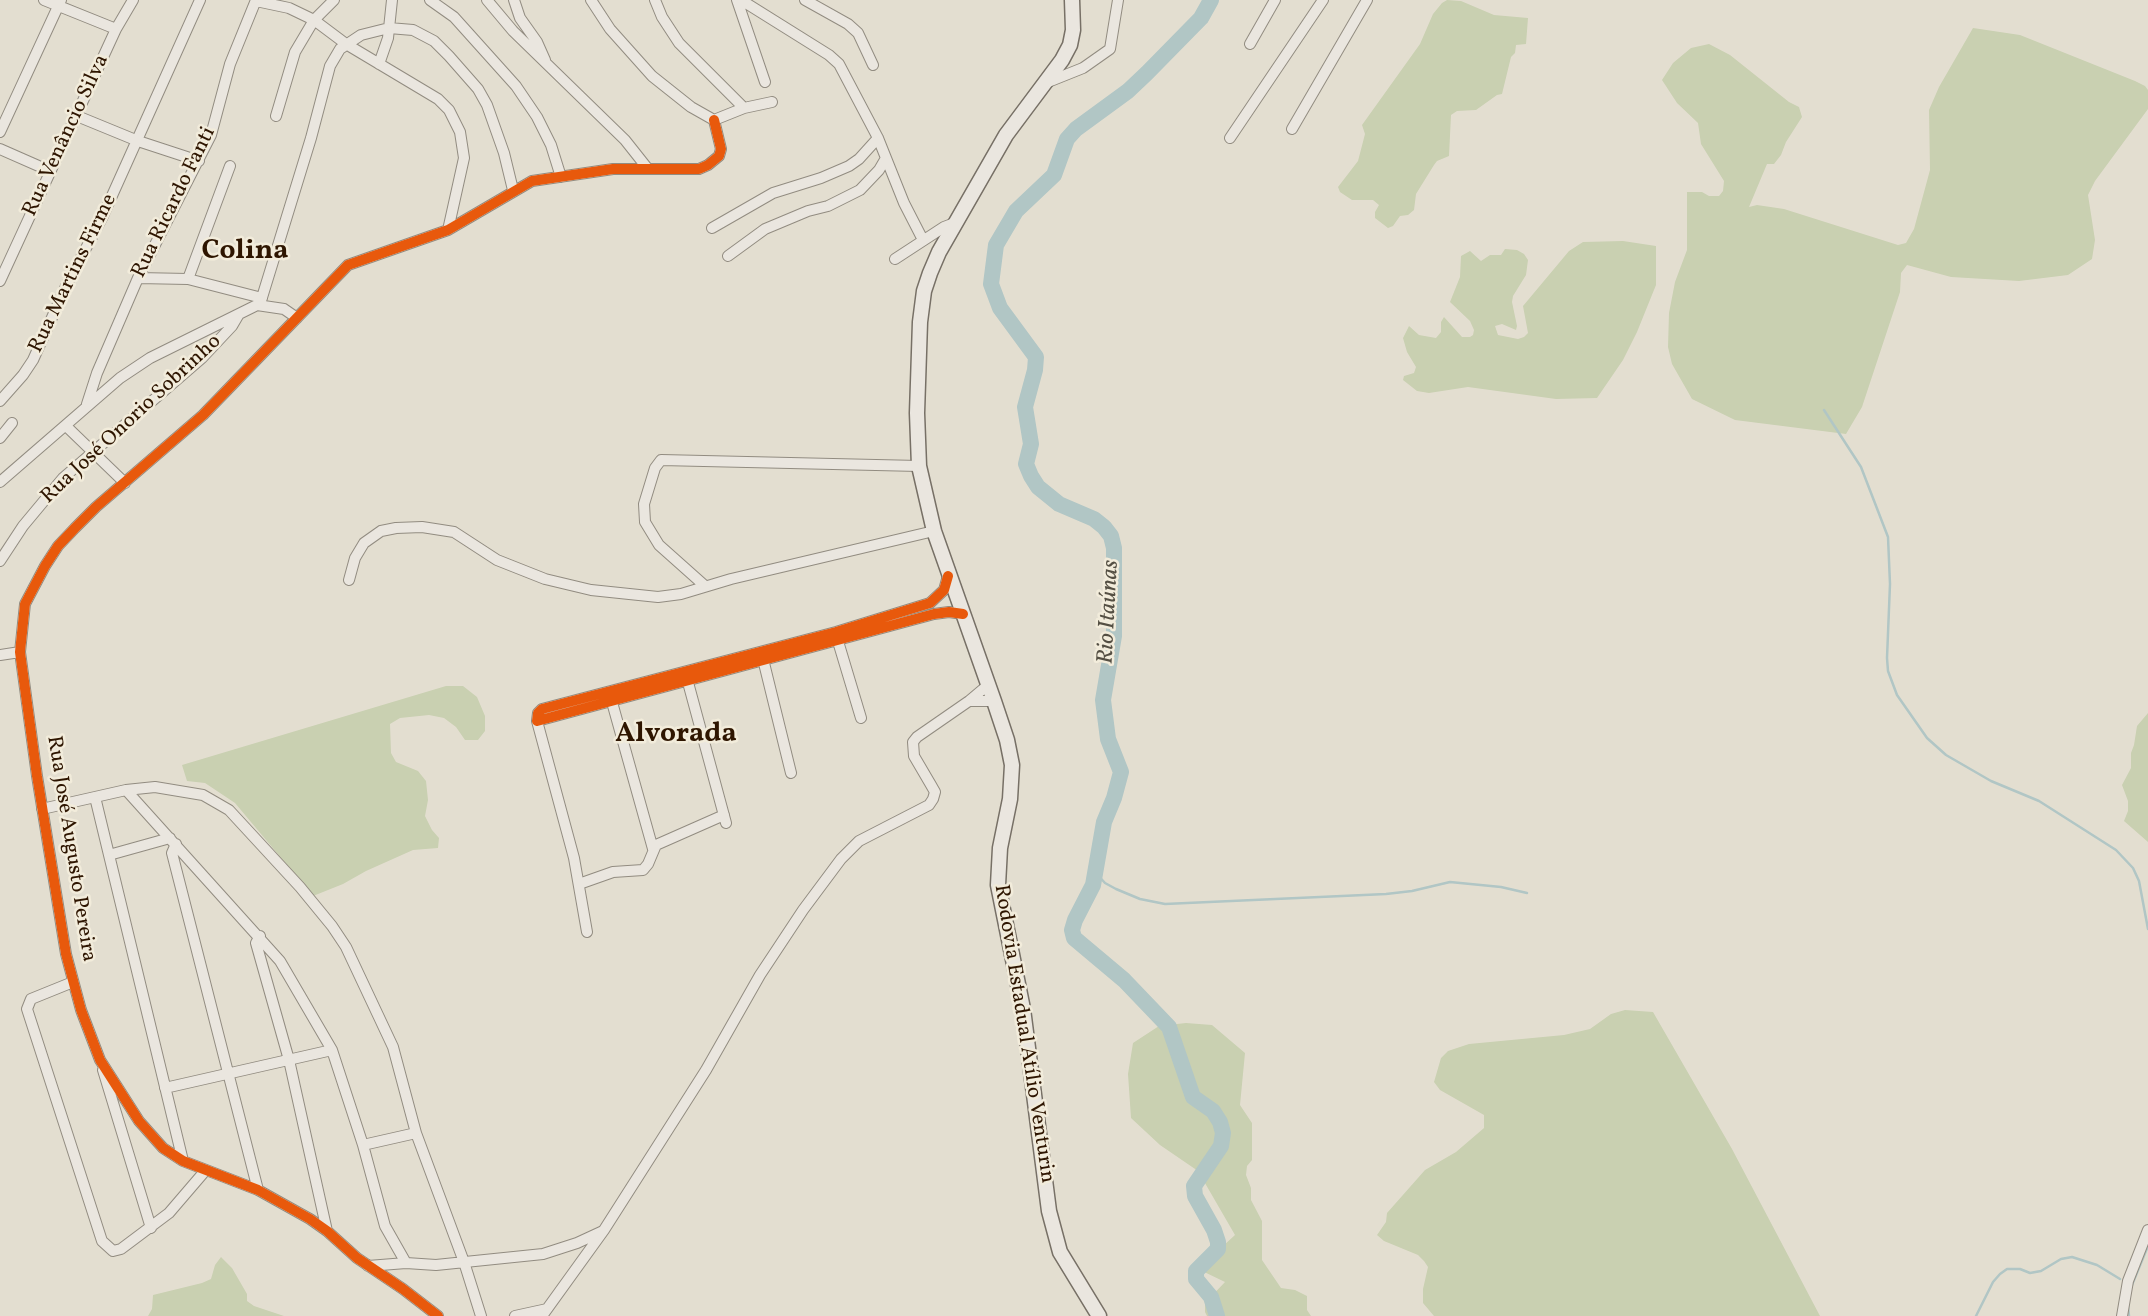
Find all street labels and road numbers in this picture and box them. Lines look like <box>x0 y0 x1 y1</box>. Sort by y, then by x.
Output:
street label: Rua Venâncio Silva <box>18 51 116 221</box>
street label: Rua Ricardo Fanti <box>128 123 222 283</box>
street label: Rua Martins Firme <box>25 190 123 358</box>
street label: Rua José Onorio Sobrinho <box>37 330 227 510</box>
street label: Rua José Augusto Pereira <box>40 734 100 964</box>
street label: Rodovia Estadual Atílio Venturin <box>987 883 1059 1185</box>

